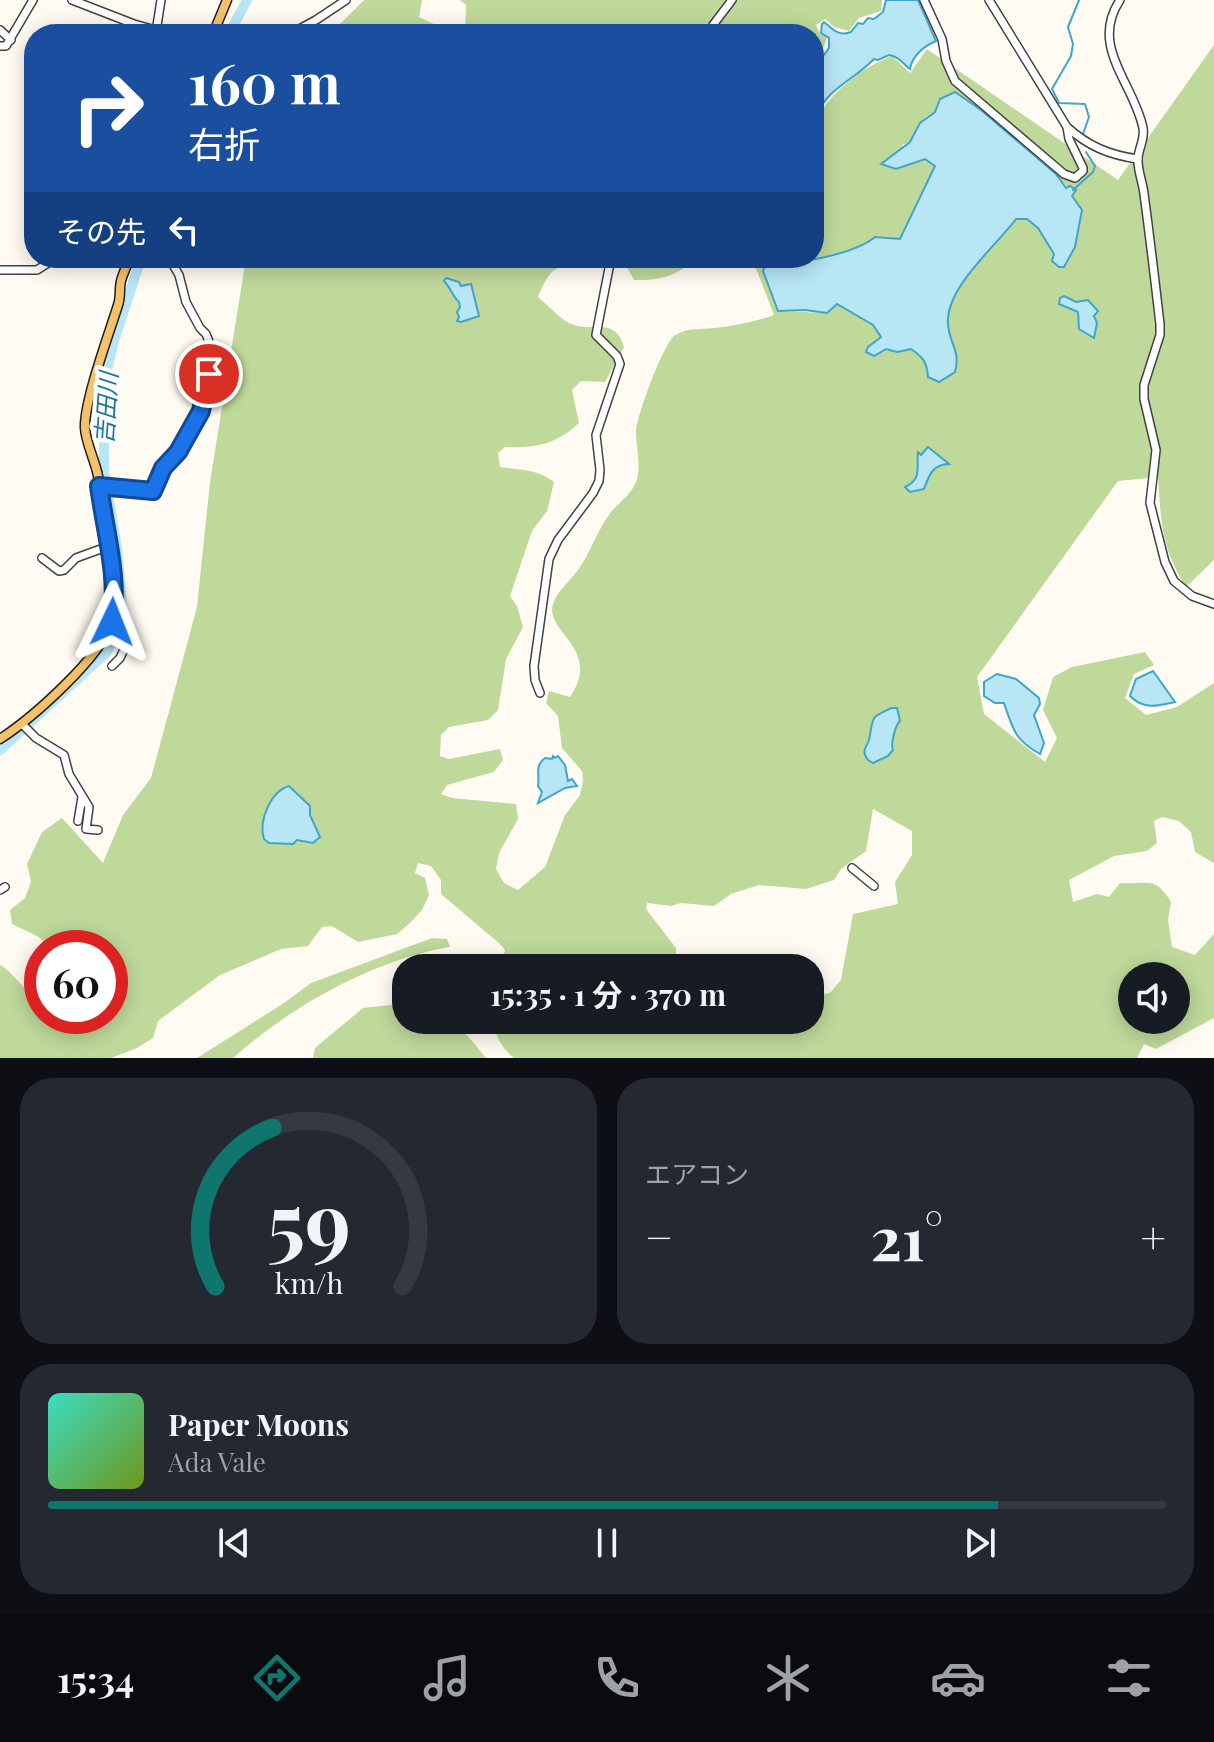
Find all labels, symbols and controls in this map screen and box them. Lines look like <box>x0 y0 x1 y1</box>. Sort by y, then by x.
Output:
text: 160 m <box>188 44 341 119</box>
icon: right <box>56 56 160 160</box>
text: 右折 <box>188 119 260 167</box>
icon: left <box>162 208 206 252</box>
text: その先 <box>56 211 146 251</box>
pin <box>175 340 243 408</box>
icon: arrive <box>187 352 231 396</box>
water label: 吉田川 <box>87 368 124 445</box>
position arrow <box>70 580 154 664</box>
speed limit sign: 60 <box>24 930 128 1034</box>
map controls <box>1118 962 1190 1034</box>
button: sound <box>1118 962 1190 1034</box>
text: 15:35 · 1 分 · 370 m <box>490 974 726 1014</box>
text: エアコン <box>645 1156 749 1191</box>
text: 59 <box>266 1163 351 1274</box>
text: 21° <box>870 1196 943 1276</box>
text: − <box>645 1206 673 1265</box>
text: + <box>1140 1206 1166 1265</box>
text: km/h <box>274 1263 343 1301</box>
text: Paper Moons <box>168 1404 349 1444</box>
text: Ada Vale <box>168 1444 266 1479</box>
icon: previous <box>212 1521 256 1565</box>
icon: pause <box>585 1521 629 1565</box>
icon: next <box>958 1521 1002 1565</box>
icon: directions <box>249 1650 305 1706</box>
icon: music <box>419 1650 475 1706</box>
icon: phone <box>589 1650 645 1706</box>
icon: climate <box>760 1650 816 1706</box>
icon: car <box>930 1650 986 1706</box>
icon: filters <box>1101 1650 1157 1706</box>
text: 15:34 <box>57 1654 134 1702</box>

